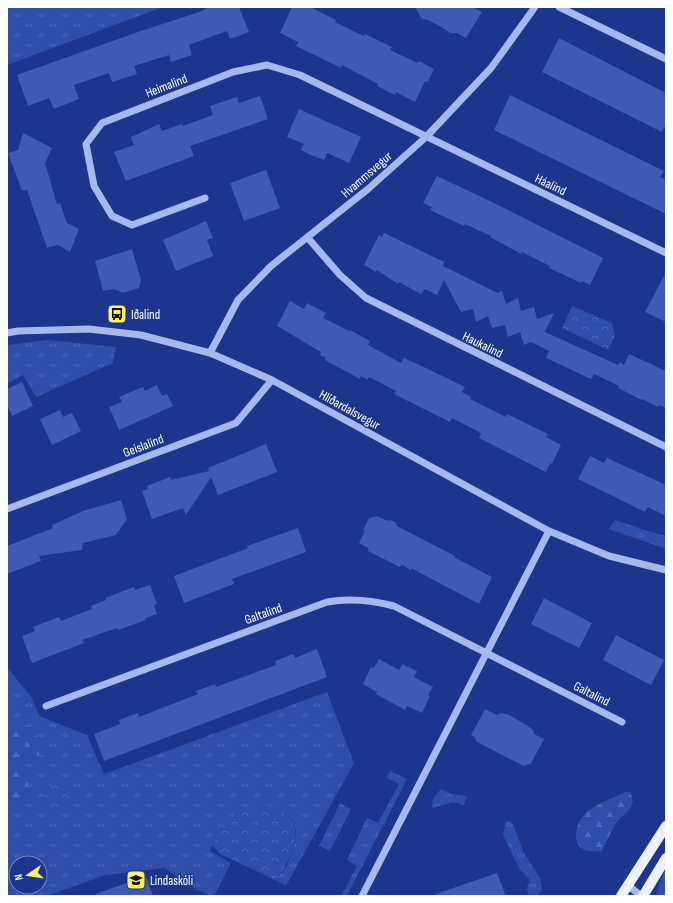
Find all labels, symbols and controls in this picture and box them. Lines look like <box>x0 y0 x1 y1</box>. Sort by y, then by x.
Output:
street label: Heimalind <box>143 71 190 101</box>
street label: Hvammsvegur <box>338 148 396 201</box>
street label: Háalind <box>532 171 569 199</box>
bus stop icon: Iðalind <box>106 303 128 325</box>
place label: Iðalind <box>131 307 160 323</box>
street label: Haukalind <box>460 328 505 362</box>
street label: Hlíðardalsvegur <box>316 387 383 433</box>
street label: Geislalind <box>121 431 166 461</box>
street label: Galtalind <box>242 600 284 628</box>
street label: Galtalind <box>571 678 612 710</box>
north arrow <box>8 855 48 895</box>
school or university icon: Lindaskóli <box>125 869 147 891</box>
text: N <box>12 873 26 881</box>
place label: Lindaskóli <box>150 873 193 889</box>

